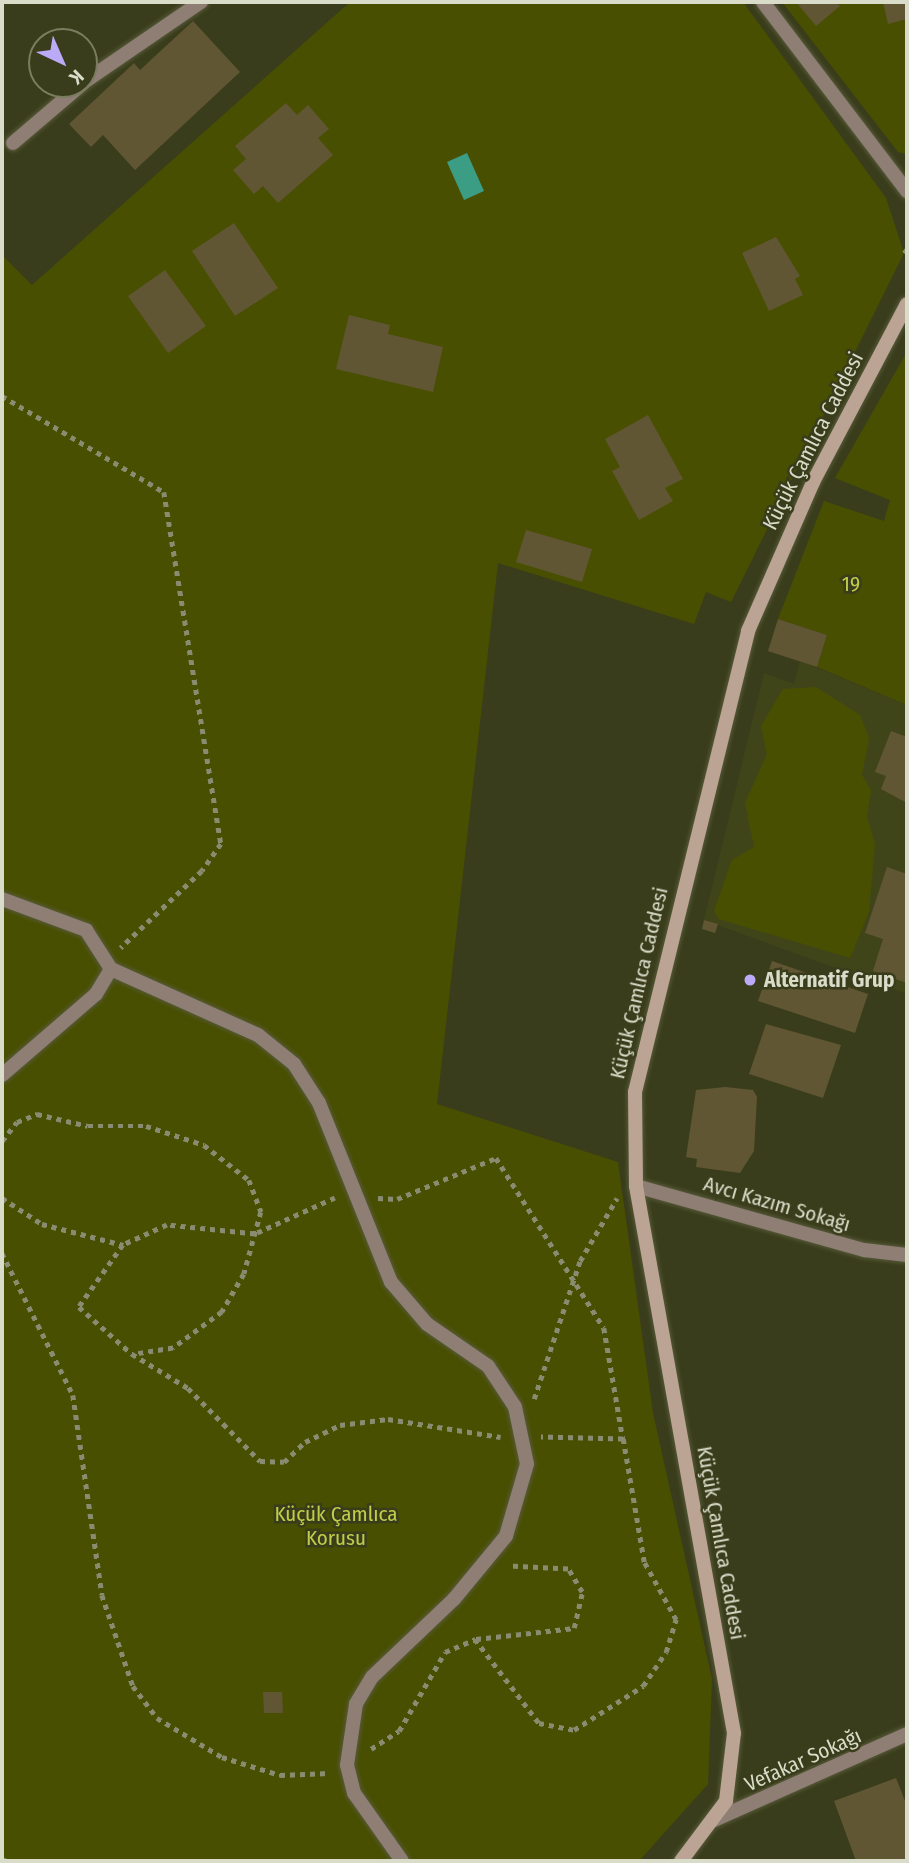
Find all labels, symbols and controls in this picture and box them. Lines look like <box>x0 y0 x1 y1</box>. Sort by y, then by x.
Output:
north arrow <box>28 28 98 98</box>
text: K <box>65 65 89 89</box>
street label: Küçük Çamlıca Caddesi <box>757 348 869 534</box>
park label: 19 <box>842 571 860 597</box>
street label: Küçük Çamlıca Caddesi <box>605 885 673 1081</box>
place label: Alternatif Grup <box>764 967 894 993</box>
marker: Alternatif Grup <box>742 972 758 988</box>
street label: Avcı Kazım Sokağı <box>701 1171 853 1237</box>
street label: Küçük Çamlıca Caddesi <box>692 1444 750 1642</box>
park label: Küçük Çamlıca Korusu <box>274 1501 398 1551</box>
street label: Vefakar Sokağı <box>741 1723 865 1797</box>

